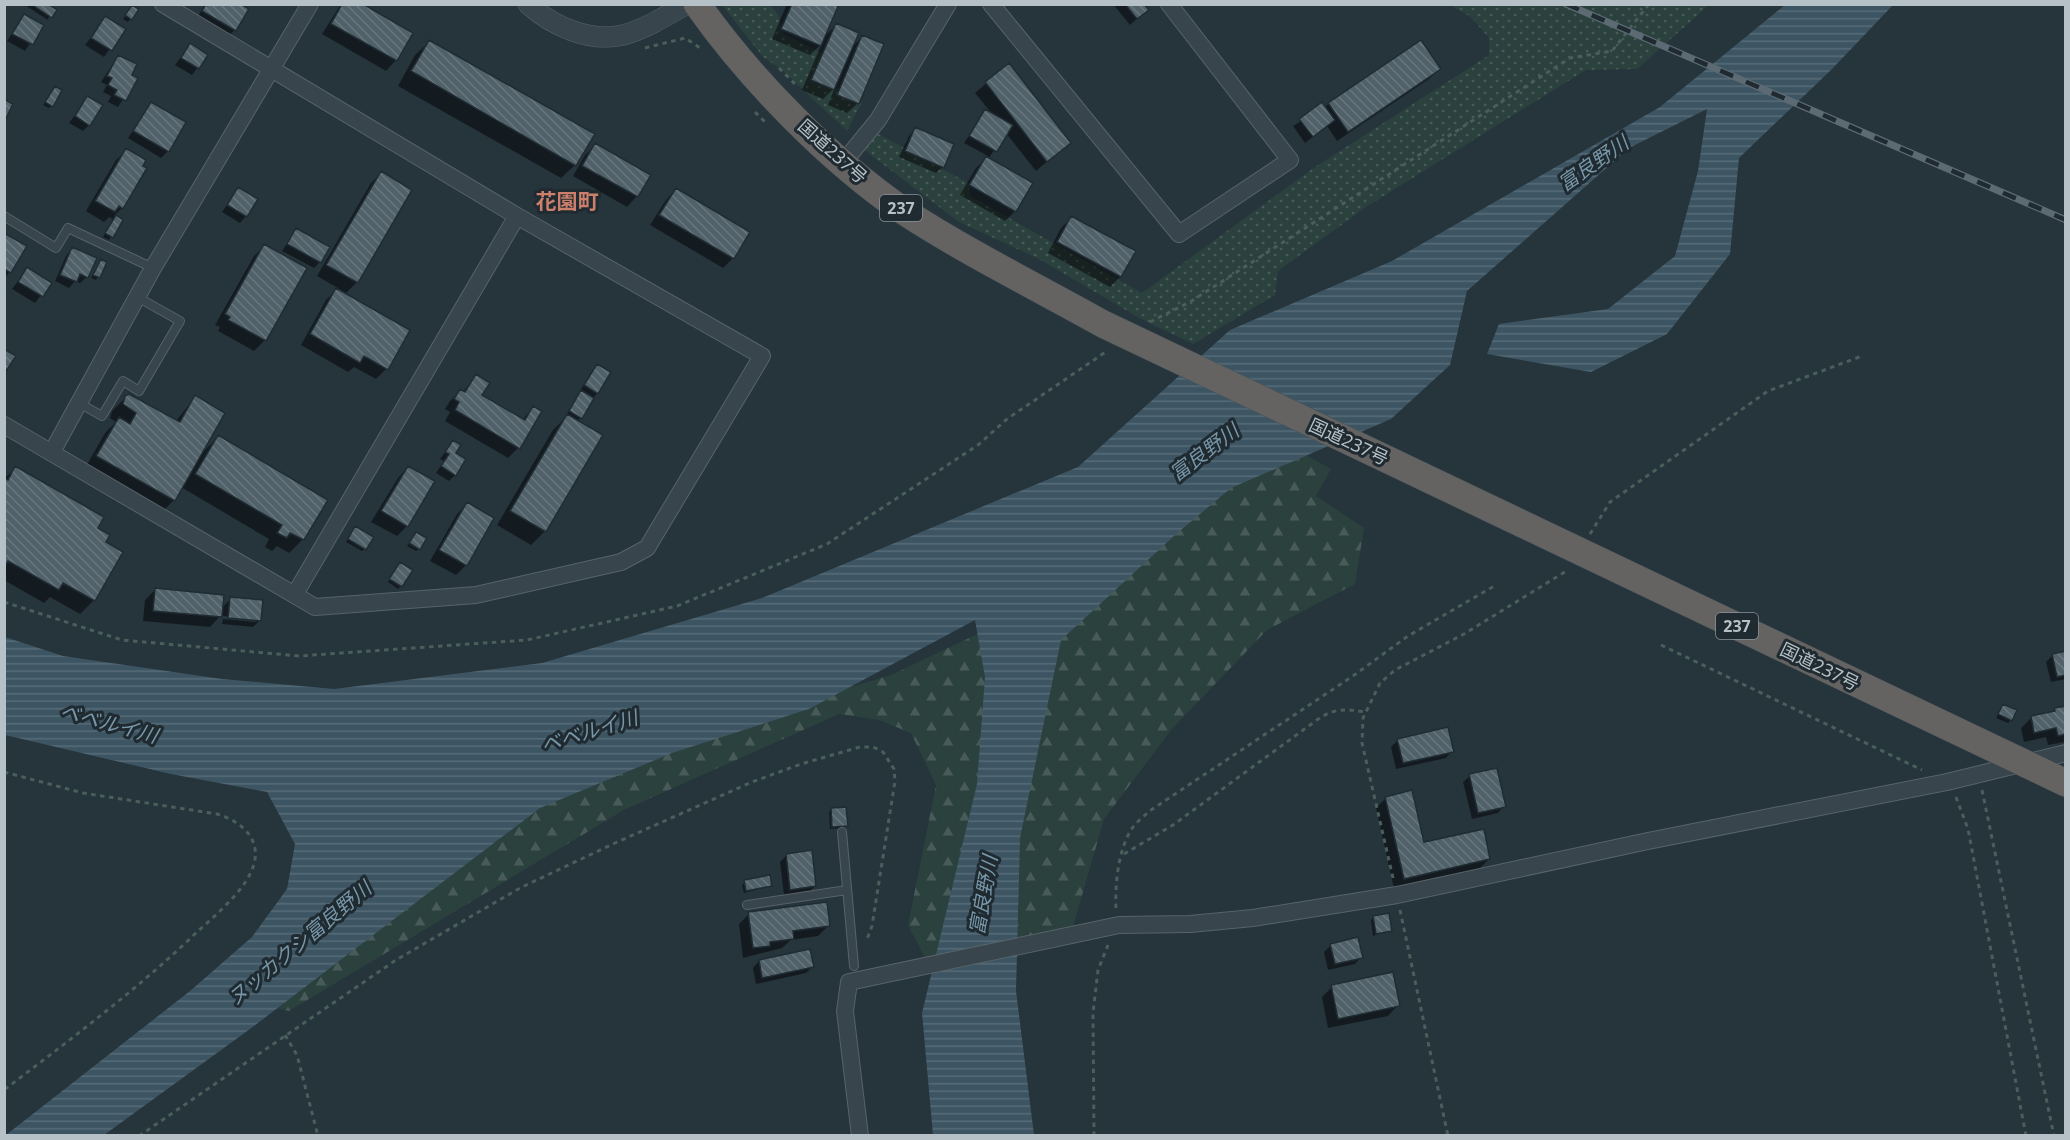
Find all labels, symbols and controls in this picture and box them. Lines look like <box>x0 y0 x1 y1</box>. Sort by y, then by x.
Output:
street label: 国道237号 <box>793 114 873 188</box>
water label: 富良野川 <box>1552 128 1635 197</box>
district label: 花園町 <box>536 187 599 215</box>
road number: 237 <box>880 195 922 221</box>
street label: 国道237号 <box>1305 412 1393 470</box>
water label: 富良野川 <box>1164 416 1246 487</box>
road number: 237 <box>1716 613 1758 639</box>
street label: 国道237号 <box>1777 637 1863 695</box>
water label: ベベルイ川 <box>57 697 163 749</box>
water label: ベベルイ川 <box>537 703 643 759</box>
water label: 富良野川 <box>963 851 1004 937</box>
water label: ヌッカクシ富良野川 <box>221 874 378 1011</box>

